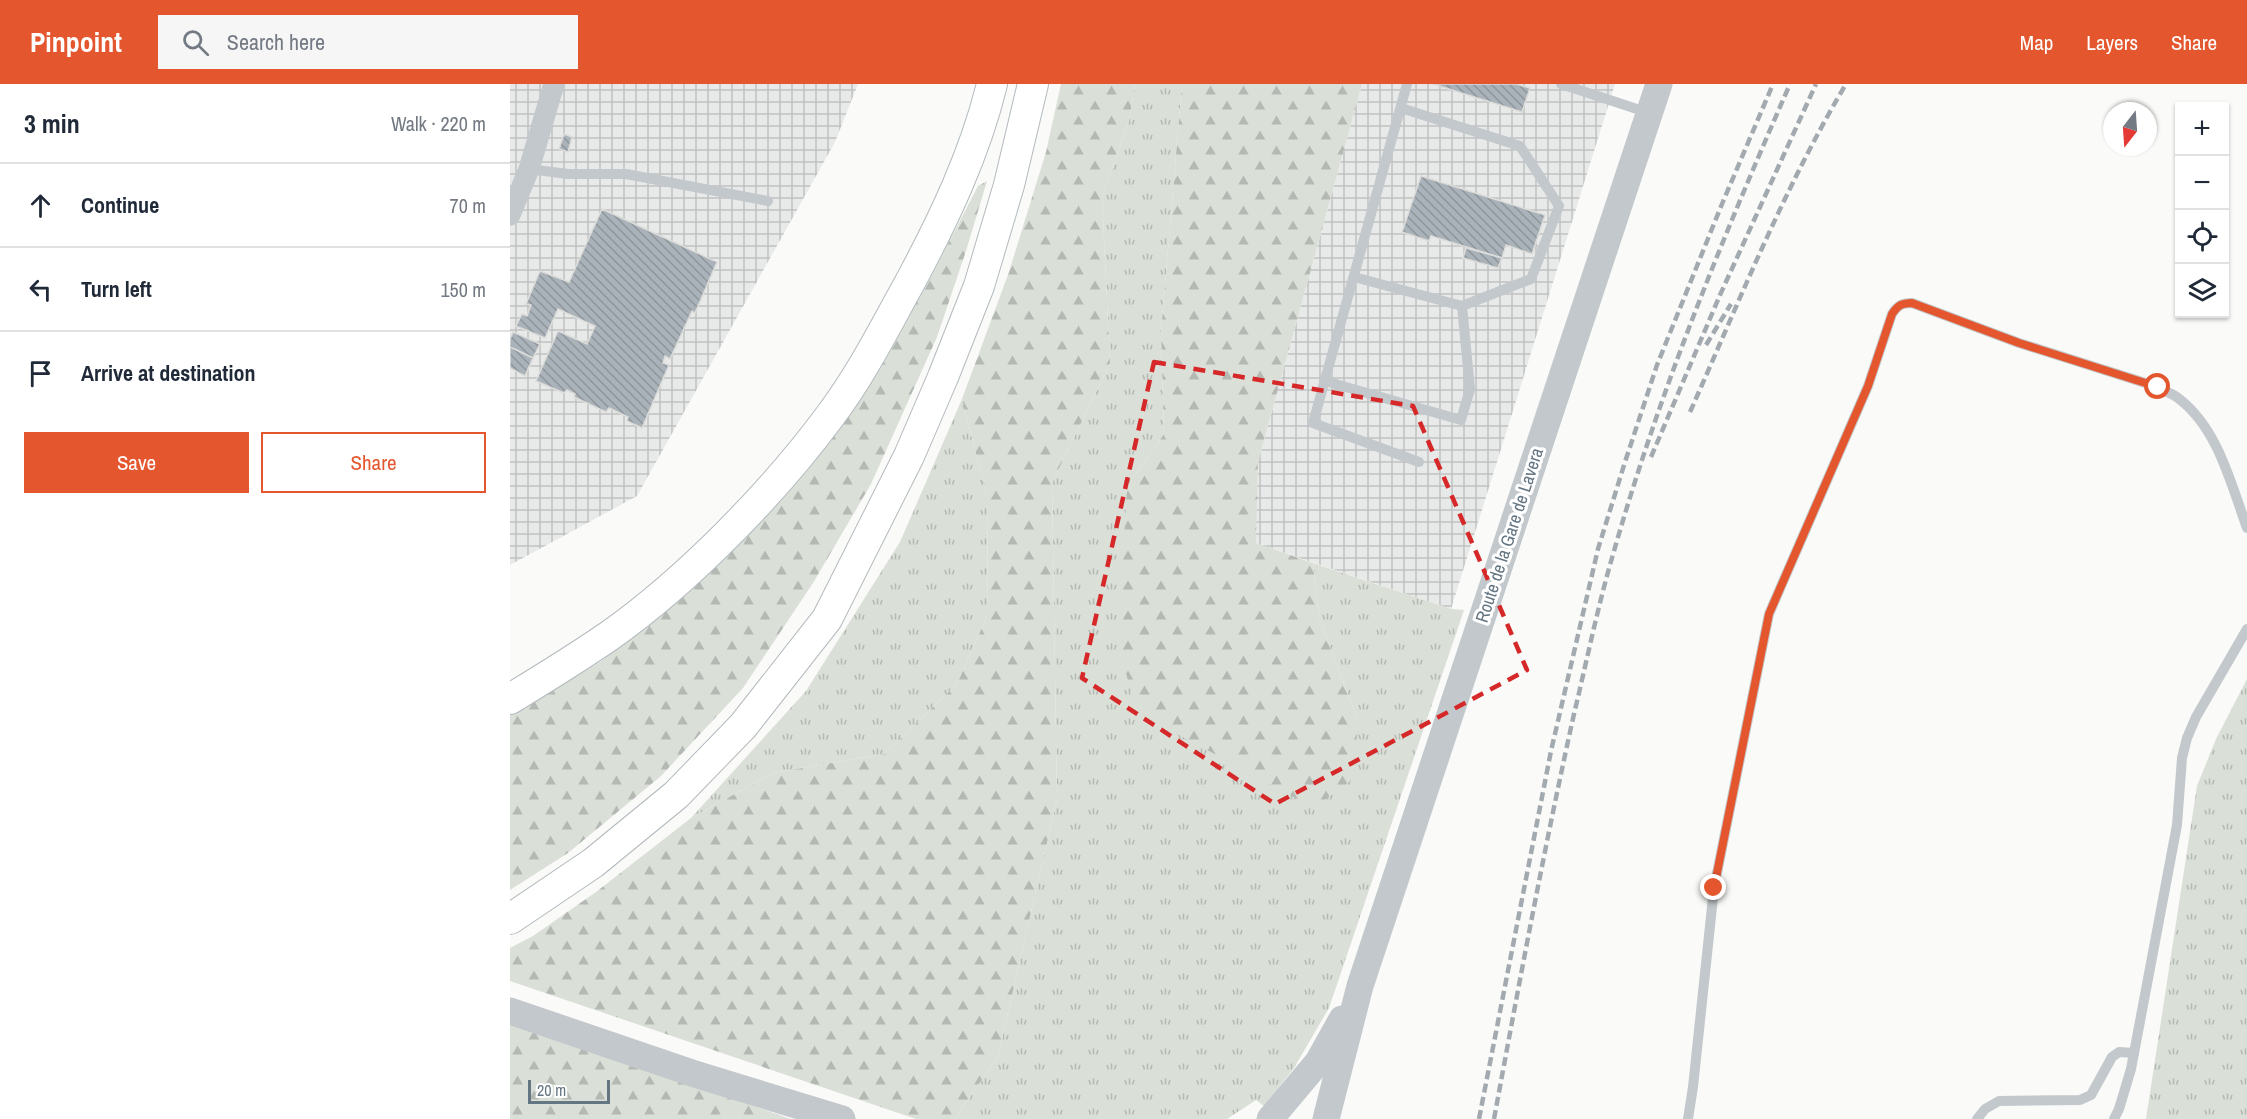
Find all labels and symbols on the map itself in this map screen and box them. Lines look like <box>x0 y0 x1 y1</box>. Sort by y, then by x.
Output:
north arrow <box>2103 102 2157 156</box>
route start <box>2144 373 2170 399</box>
street label: Route de la Gare de Lavera <box>1469 445 1549 625</box>
route end <box>1700 874 1726 900</box>
scale bar <box>528 1077 610 1104</box>

